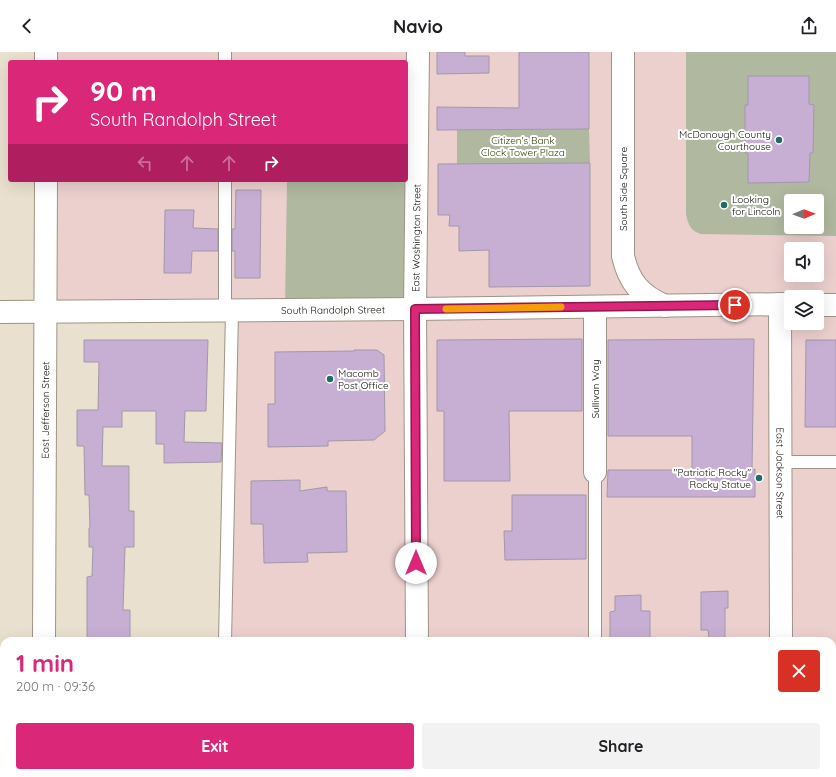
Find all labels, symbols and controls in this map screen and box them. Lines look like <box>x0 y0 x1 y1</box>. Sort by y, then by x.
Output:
icon: back <box>16 15 38 37</box>
text: Navio <box>393 15 443 38</box>
icon: share <box>798 15 820 37</box>
text: 90 m <box>90 73 157 108</box>
icon: right <box>24 76 76 128</box>
text: South Randolph Street <box>90 108 277 131</box>
place label: McDonough County Courthouse <box>679 128 771 153</box>
park label: Citizen's Bank Clock Tower Plaza <box>481 134 565 159</box>
marker: McDonough County Courthouse <box>774 135 784 145</box>
street label: South Side Square <box>617 147 630 231</box>
icon: left <box>134 152 156 174</box>
icon: ahead <box>176 152 198 174</box>
icon: ahead <box>218 152 240 174</box>
icon: right <box>260 152 282 174</box>
street label: East Washington Street <box>409 183 423 292</box>
place label: Looking for Lincoln <box>732 193 780 218</box>
north arrow <box>784 194 824 234</box>
map controls <box>784 194 824 330</box>
marker: Looking for Lincoln <box>719 200 729 210</box>
button: sound <box>784 242 824 282</box>
pin <box>718 288 752 322</box>
button: layers <box>784 290 824 330</box>
icon: arrive <box>724 294 746 316</box>
street label: South Randolph Street <box>281 303 386 316</box>
street label: Sullivan Way <box>589 359 602 419</box>
street label: East Jefferson Street <box>38 361 52 459</box>
place label: Macomb Post Office <box>338 367 389 392</box>
marker: Macomb Post Office <box>325 374 335 384</box>
street label: East Jackson Street <box>774 427 787 519</box>
place label: "Patriotic Rocky" Rocky Statue <box>674 466 751 491</box>
marker: "Patriotic Rocky" Rocky Statue <box>754 473 764 483</box>
position arrow <box>395 542 437 584</box>
text: 1 min <box>16 648 74 678</box>
button: close <box>778 650 820 692</box>
text: 200 m · 09:36 <box>16 678 95 694</box>
button: Exit <box>16 723 414 769</box>
button: Share <box>422 723 820 769</box>

